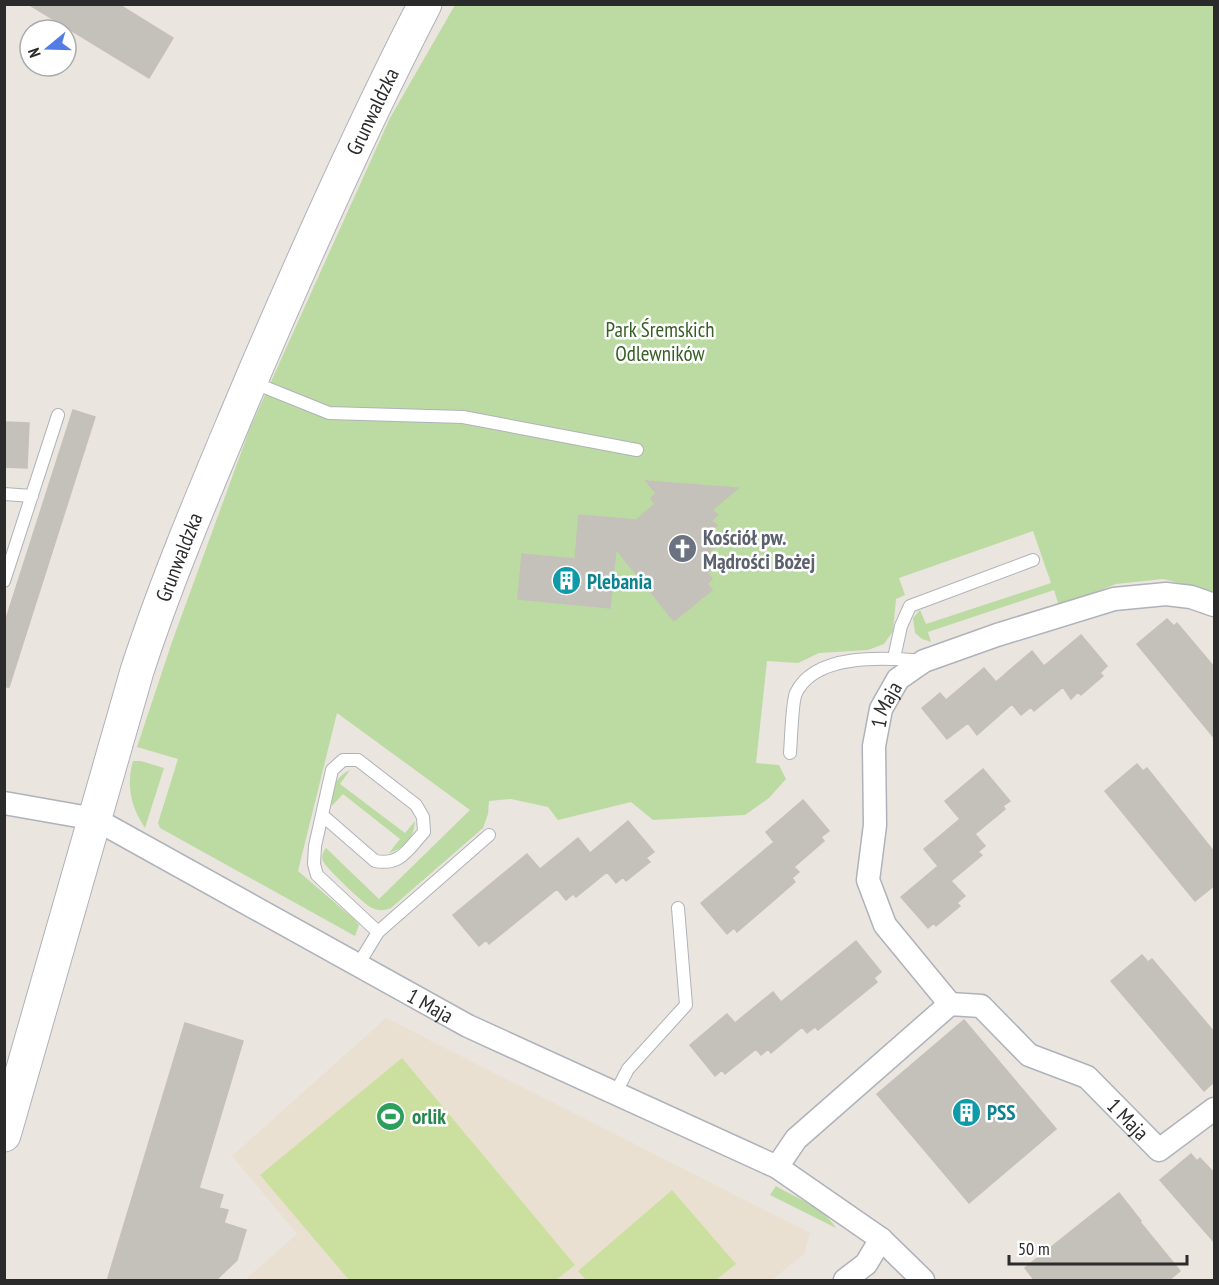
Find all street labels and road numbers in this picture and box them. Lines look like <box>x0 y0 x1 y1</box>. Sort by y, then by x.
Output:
street label: Grunwaldzka <box>340 63 404 159</box>
street label: Grunwaldzka <box>149 508 208 605</box>
street label: 1 Maja <box>864 676 907 730</box>
street label: 1 Maja <box>403 982 458 1029</box>
street label: 1 Maja <box>1102 1092 1155 1146</box>

